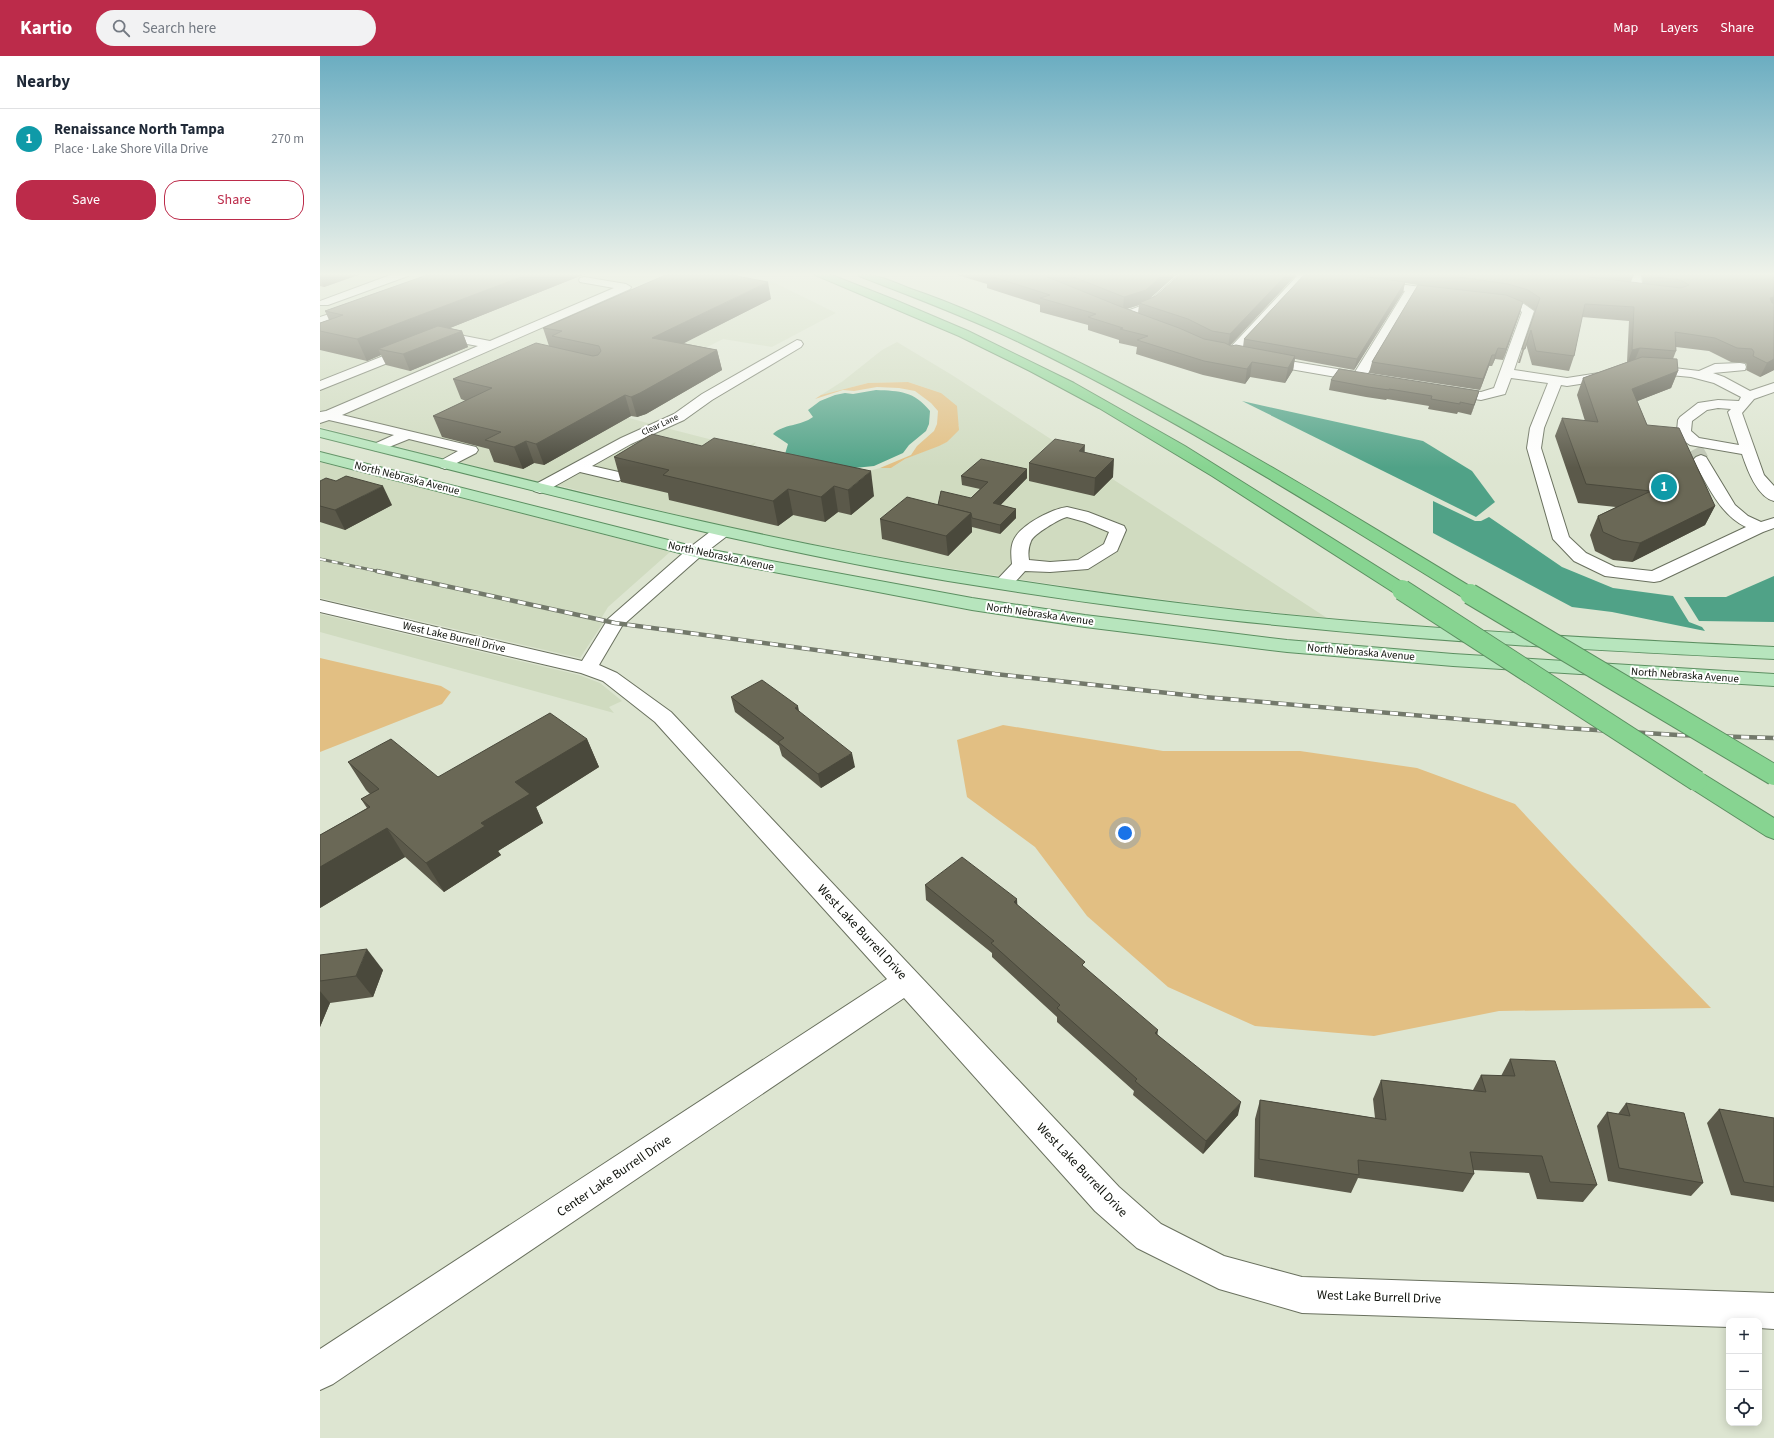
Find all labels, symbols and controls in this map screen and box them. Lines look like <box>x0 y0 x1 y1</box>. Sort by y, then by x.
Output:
search box <box>96 10 376 46</box>
text: Kartio <box>20 15 72 42</box>
icon: search <box>110 17 132 39</box>
text: Search here <box>142 18 216 39</box>
text: Map <box>1613 18 1638 38</box>
text: Layers <box>1660 18 1698 38</box>
text: Share <box>1720 18 1754 38</box>
text: Nearby <box>16 70 70 94</box>
text: Renaissance North Tampa <box>54 119 225 140</box>
text: 1 <box>26 130 32 148</box>
text: 270 m <box>271 130 304 148</box>
text: Place · Lake Shore Villa Drive <box>54 140 208 158</box>
button: Save <box>16 180 156 220</box>
button: Share <box>164 180 304 220</box>
street label: Clear Lane <box>639 411 681 439</box>
street label: North Nebraska Avenue <box>353 458 462 498</box>
pin: 1 <box>1651 472 1677 502</box>
street label: North Nebraska Avenue <box>667 537 776 575</box>
street label: North Nebraska Avenue <box>985 599 1095 629</box>
street label: West Lake Burrell Drive <box>401 618 508 656</box>
street label: North Nebraska Avenue <box>1306 640 1416 664</box>
street label: North Nebraska Avenue <box>1631 664 1740 686</box>
your location <box>1115 823 1135 843</box>
street label: West Lake Burrell Drive <box>813 880 911 984</box>
street label: West Lake Burrell Drive <box>1032 1119 1132 1221</box>
street label: Center Lake Burrell Drive <box>553 1131 675 1221</box>
street label: West Lake Burrell Drive <box>1317 1286 1441 1308</box>
map controls <box>1726 1318 1762 1426</box>
button: + <box>1726 1318 1762 1354</box>
button: − <box>1726 1354 1762 1390</box>
button: locate <box>1726 1390 1762 1426</box>

